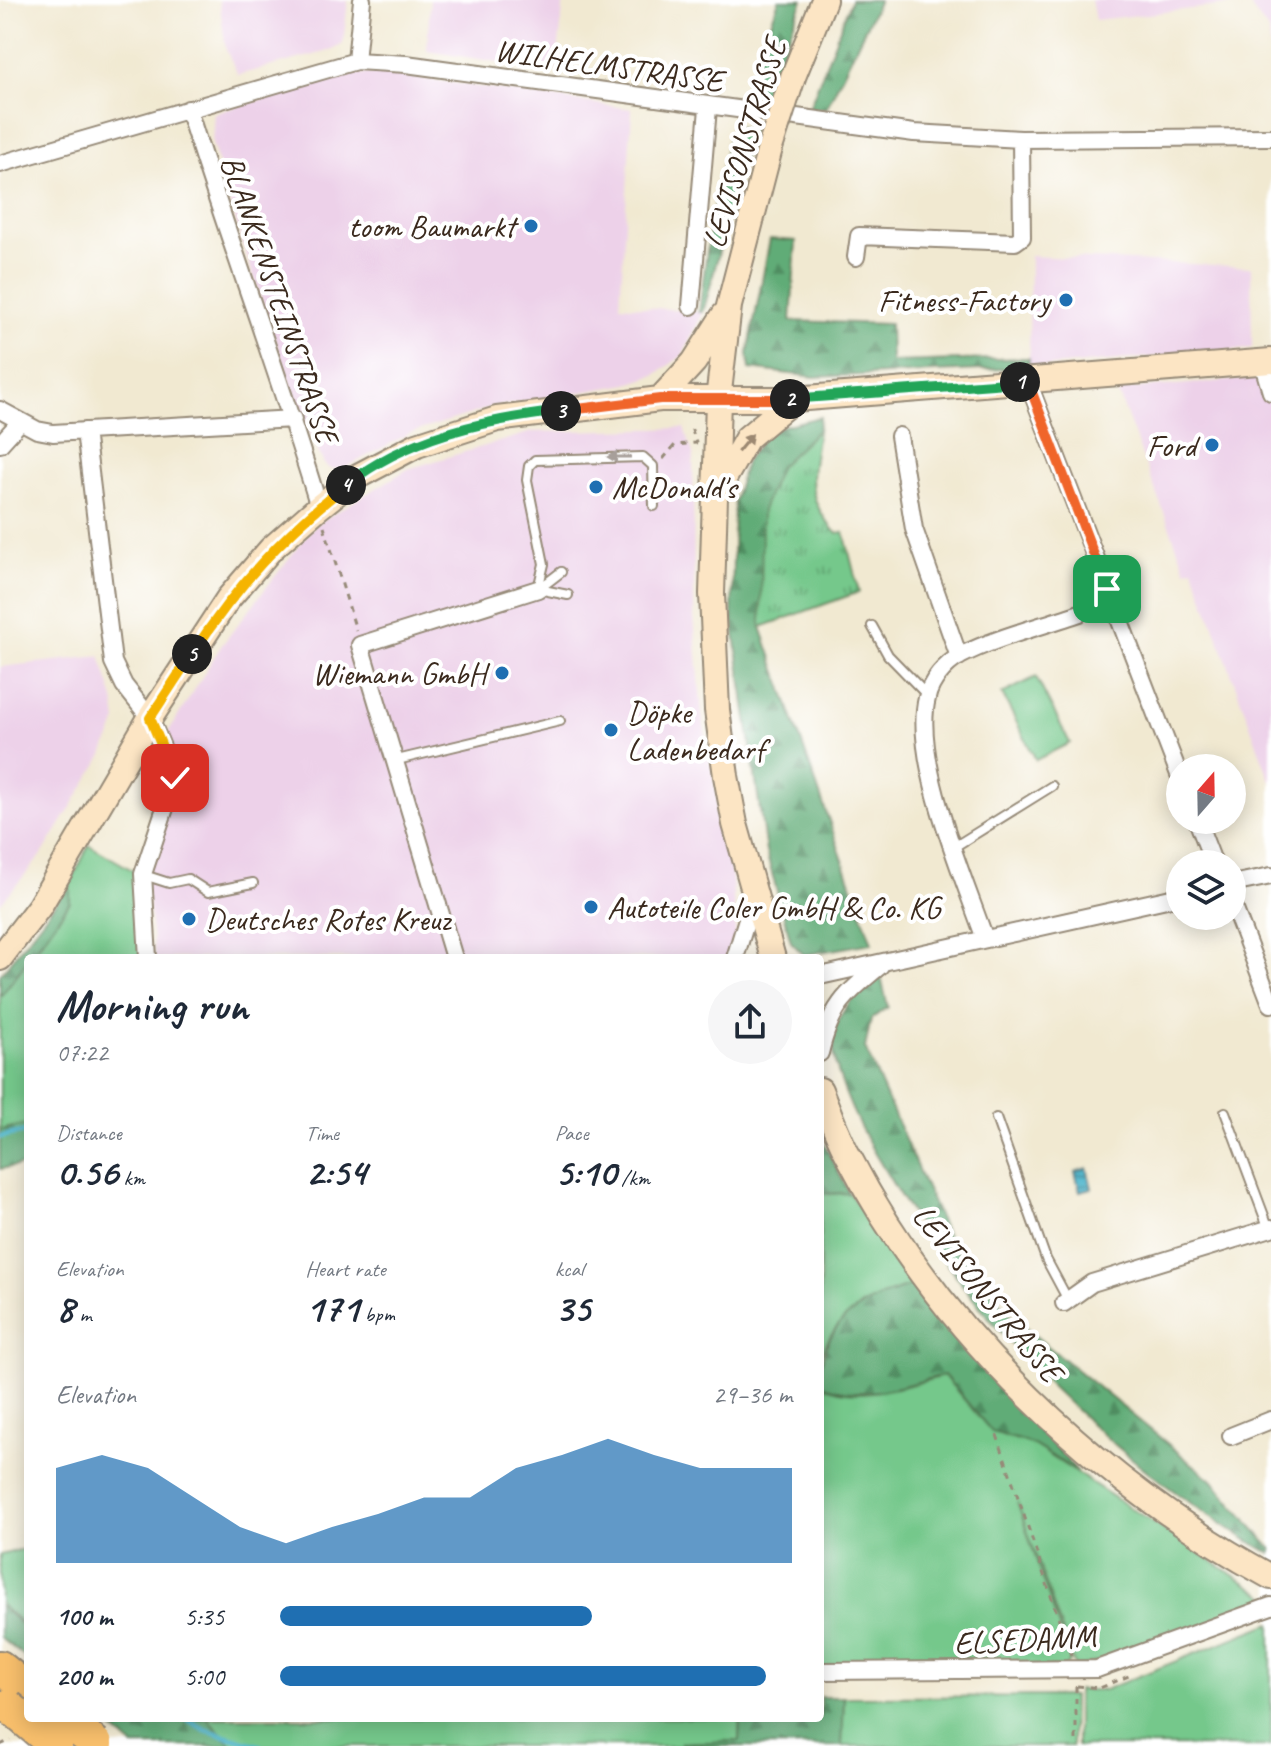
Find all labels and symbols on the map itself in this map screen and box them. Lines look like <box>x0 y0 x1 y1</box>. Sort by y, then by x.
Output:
street label: WILHELMSTRASSE <box>493 29 729 102</box>
street label: LEVISONSTRASSE <box>693 29 797 253</box>
street label: BLANKENSTEINSTRASSE <box>211 150 349 453</box>
place label: toom Baumarkt <box>348 206 519 247</box>
marker: toom Baumarkt <box>522 217 540 235</box>
place label: Fitness-Factory <box>878 280 1053 321</box>
marker: Fitness-Factory <box>1057 291 1075 309</box>
pin: 1 <box>1000 362 1040 402</box>
pin: 2 <box>770 379 810 419</box>
pin: 3 <box>541 391 581 431</box>
place label: Ford <box>1147 425 1201 466</box>
one-way arrow <box>736 432 753 453</box>
marker: Ford <box>1203 436 1221 454</box>
one-way arrow <box>606 451 631 463</box>
pin: 4 <box>326 465 366 505</box>
place label: McDonald's <box>612 467 739 508</box>
marker: McDonald's <box>587 478 605 496</box>
pin <box>1073 555 1141 623</box>
pin: 5 <box>172 634 212 674</box>
place label: Wiemann GmbH <box>312 653 491 694</box>
marker: Wiemann GmbH <box>493 664 511 682</box>
place label: Döpke Ladenbedarf <box>627 692 771 770</box>
marker: Döpke Ladenbedarf <box>602 721 620 739</box>
pin <box>141 744 209 812</box>
north arrow <box>1166 754 1246 834</box>
place label: Autoteile Coler GmbH & Co. KG <box>607 887 943 928</box>
marker: Autoteile Coler GmbH & Co. KG <box>582 898 600 916</box>
place label: Deutsches Rotes Kreuz <box>205 899 452 940</box>
marker: Deutsches Rotes Kreuz <box>180 910 198 928</box>
street label: LEVISONSTRASSE <box>904 1196 1074 1394</box>
street label: ELSEDAMM <box>953 1615 1099 1664</box>

